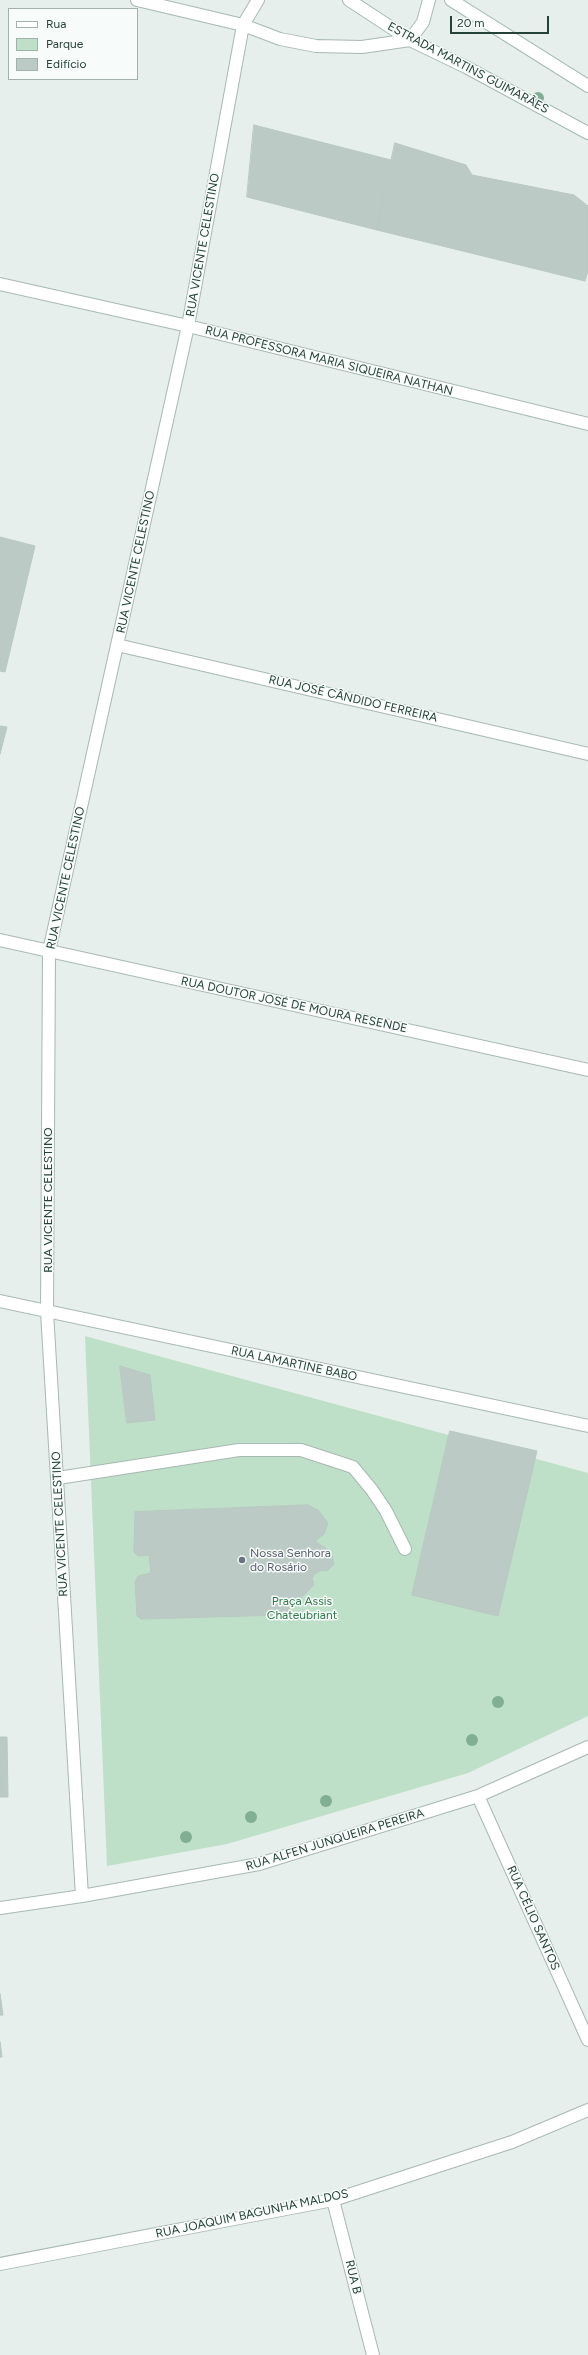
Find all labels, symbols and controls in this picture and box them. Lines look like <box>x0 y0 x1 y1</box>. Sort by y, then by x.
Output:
legend <box>8 8 138 80</box>
scale bar <box>452 8 551 34</box>
text: 20 m <box>457 16 485 30</box>
text: Rua <box>46 17 66 31</box>
street label: ESTRADA MARTINS GUIMARÃES <box>385 19 551 117</box>
text: Parque <box>46 37 83 51</box>
text: Edifício <box>46 57 86 71</box>
street label: RUA VICENTE CELESTINO <box>183 172 223 318</box>
street label: RUA PROFESSORA MARIA SIQUEIRA NATHAN <box>204 323 454 399</box>
street label: RUA VICENTE CELESTINO <box>114 489 158 635</box>
street label: RUA JOSÉ CÂNDIDO FERREIRA <box>267 673 439 725</box>
street label: RUA VICENTE CELESTINO <box>44 805 88 951</box>
street label: RUA DOUTOR JOSÉ DE MOURA RESENDE <box>180 974 408 1036</box>
street label: RUA VICENTE CELESTINO <box>41 1127 55 1273</box>
street label: RUA LAMARTINE BABO <box>230 1344 358 1384</box>
street label: RUA VICENTE CELESTINO <box>49 1451 71 1597</box>
place label: Nossa Senhora do Rosário <box>250 1546 331 1574</box>
marker: Nossa Senhora do Rosário <box>237 1555 247 1565</box>
park label: Praça Assis Chateubriant <box>267 1594 337 1622</box>
street label: RUA ALFEN JUNQUEIRA PEREIRA <box>244 1806 426 1874</box>
street label: RUA CÉLIO SANTOS <box>504 1864 562 1972</box>
street label: RUA JOAQUIM BAGUNHA MALDOS <box>154 2187 350 2241</box>
street label: RUA B <box>342 2259 364 2295</box>

